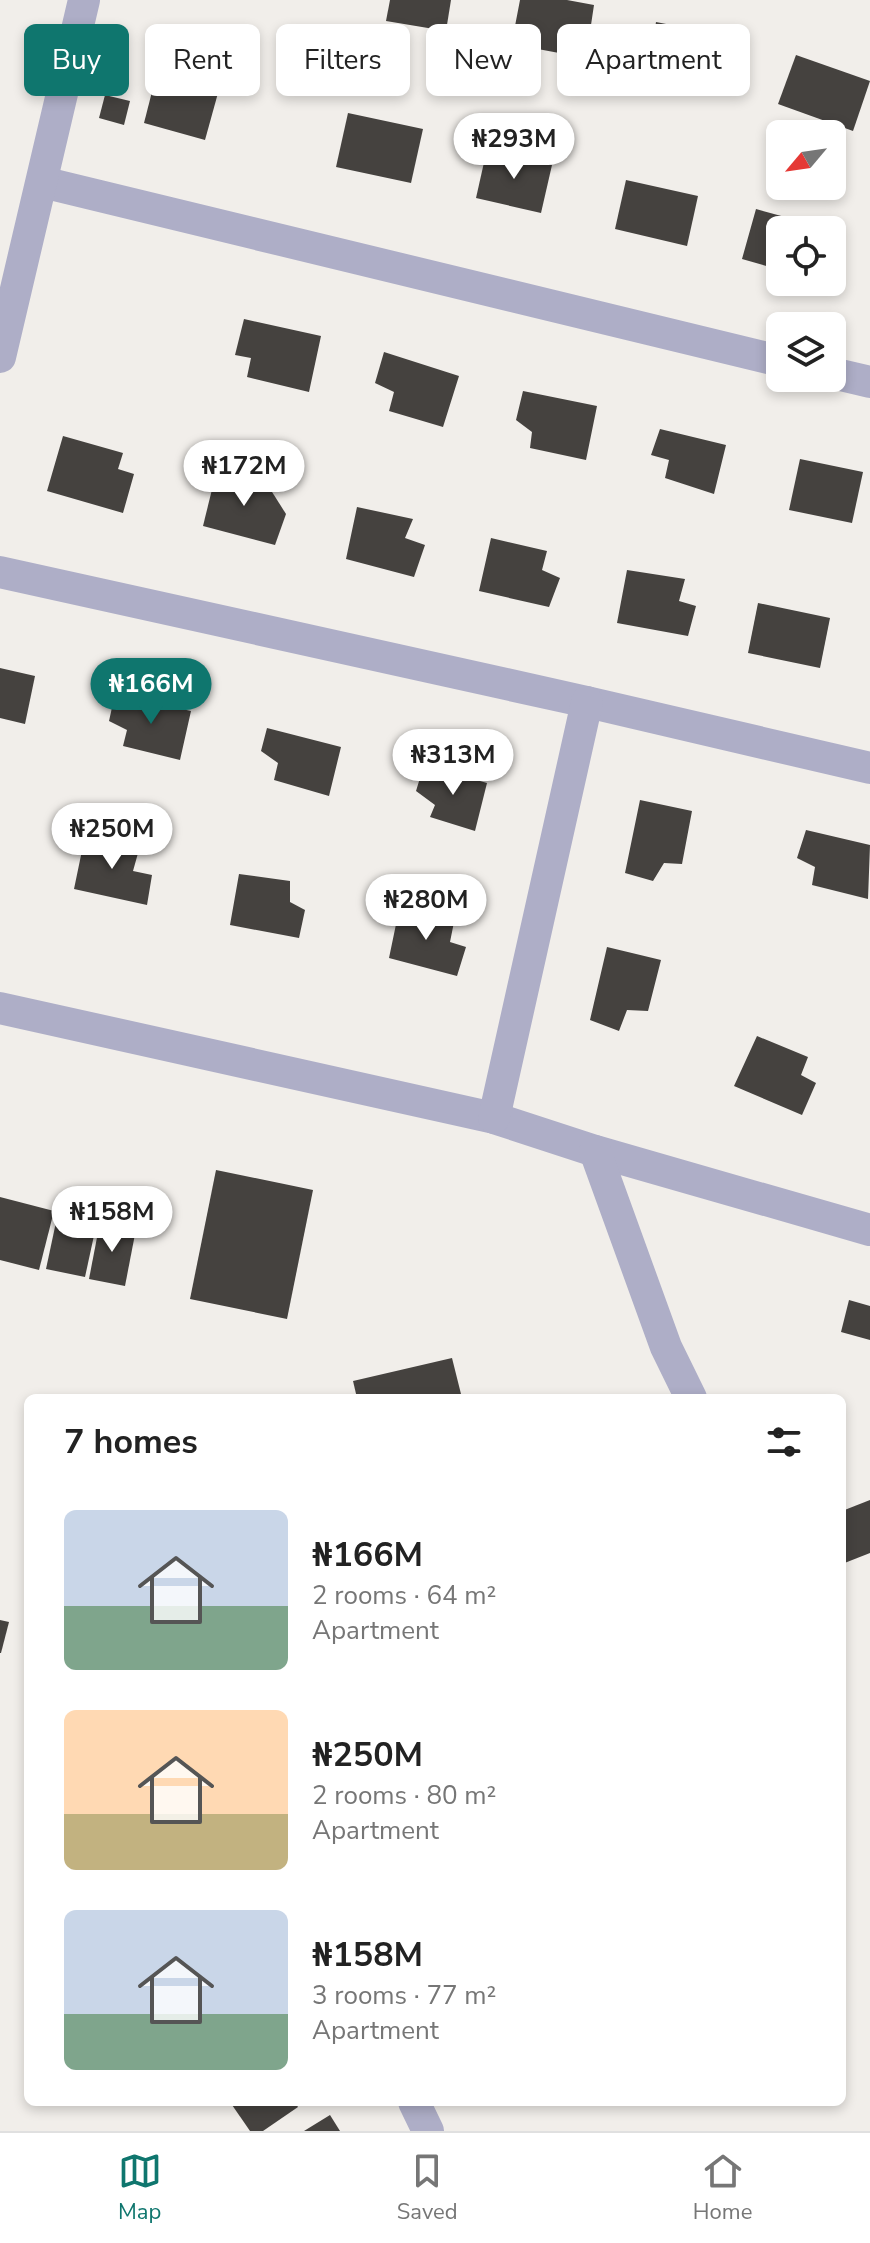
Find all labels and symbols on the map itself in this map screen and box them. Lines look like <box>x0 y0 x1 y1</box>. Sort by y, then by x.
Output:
pin: ₦293M <box>458 113 570 181</box>
north arrow <box>766 120 846 200</box>
pin: ₦172M <box>188 440 300 508</box>
pin: ₦166M <box>95 658 207 726</box>
pin: ₦313M <box>397 729 509 797</box>
pin: ₦250M <box>56 803 168 871</box>
pin: ₦280M <box>370 874 482 942</box>
pin: ₦158M <box>56 1186 168 1254</box>

